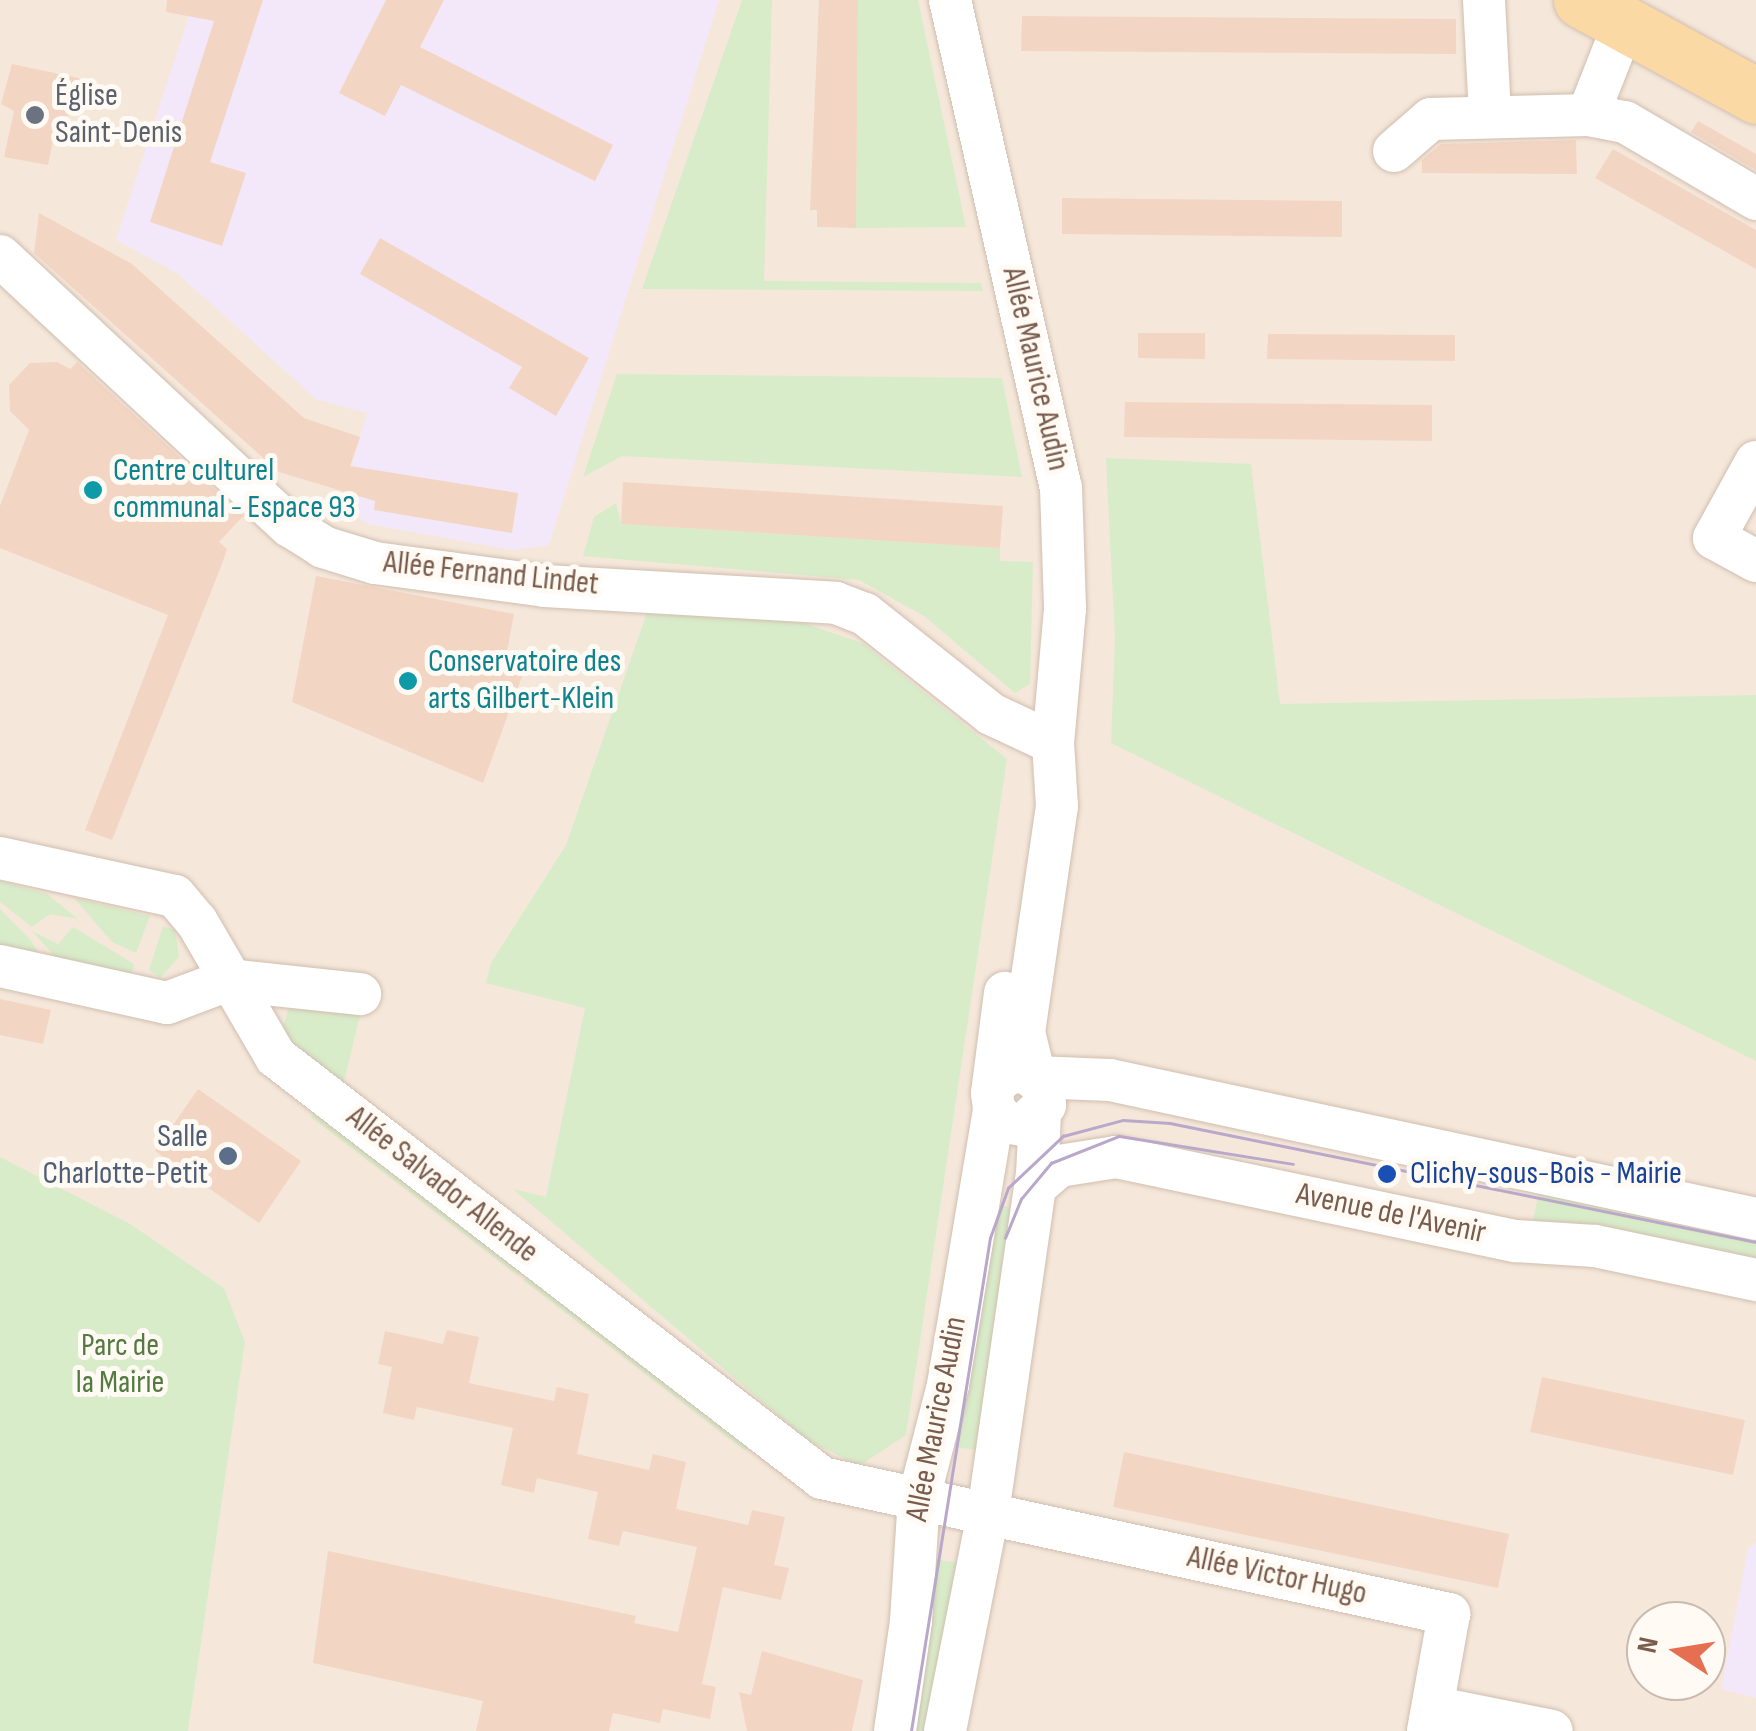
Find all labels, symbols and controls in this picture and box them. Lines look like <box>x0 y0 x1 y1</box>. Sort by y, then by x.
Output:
place label: Église Saint-Denis <box>55 78 182 153</box>
marker: Église Saint-Denis <box>24 104 46 126</box>
street label: Allée Maurice Audin <box>993 264 1077 474</box>
place label: Centre culturel communal - Espace 93 <box>113 453 356 528</box>
marker: Centre culturel communal - Espace 93 <box>82 479 104 501</box>
street label: Allée Fernand Lindet <box>382 544 600 604</box>
place label: Conservatoire des arts Gilbert-Klein <box>428 644 621 719</box>
marker: Conservatoire des arts Gilbert-Klein <box>397 670 419 692</box>
street label: Allée Salvador Allende <box>338 1098 546 1272</box>
place label: Salle Charlotte-Petit <box>42 1119 208 1194</box>
marker: Salle Charlotte-Petit <box>217 1145 239 1167</box>
place label: Clichy-sous-Bois - Mairie <box>1410 1155 1682 1193</box>
marker: Clichy-sous-Bois - Mairie <box>1374 1161 1400 1187</box>
street label: Avenue de l'Avenir <box>1293 1175 1489 1253</box>
street label: Allée Maurice Audin <box>898 1314 976 1524</box>
park label: Parc de la Mairie <box>76 1328 164 1403</box>
street label: Allée Victor Hugo <box>1184 1538 1370 1614</box>
north arrow <box>1626 1601 1726 1701</box>
text: N <box>1630 1634 1666 1656</box>

